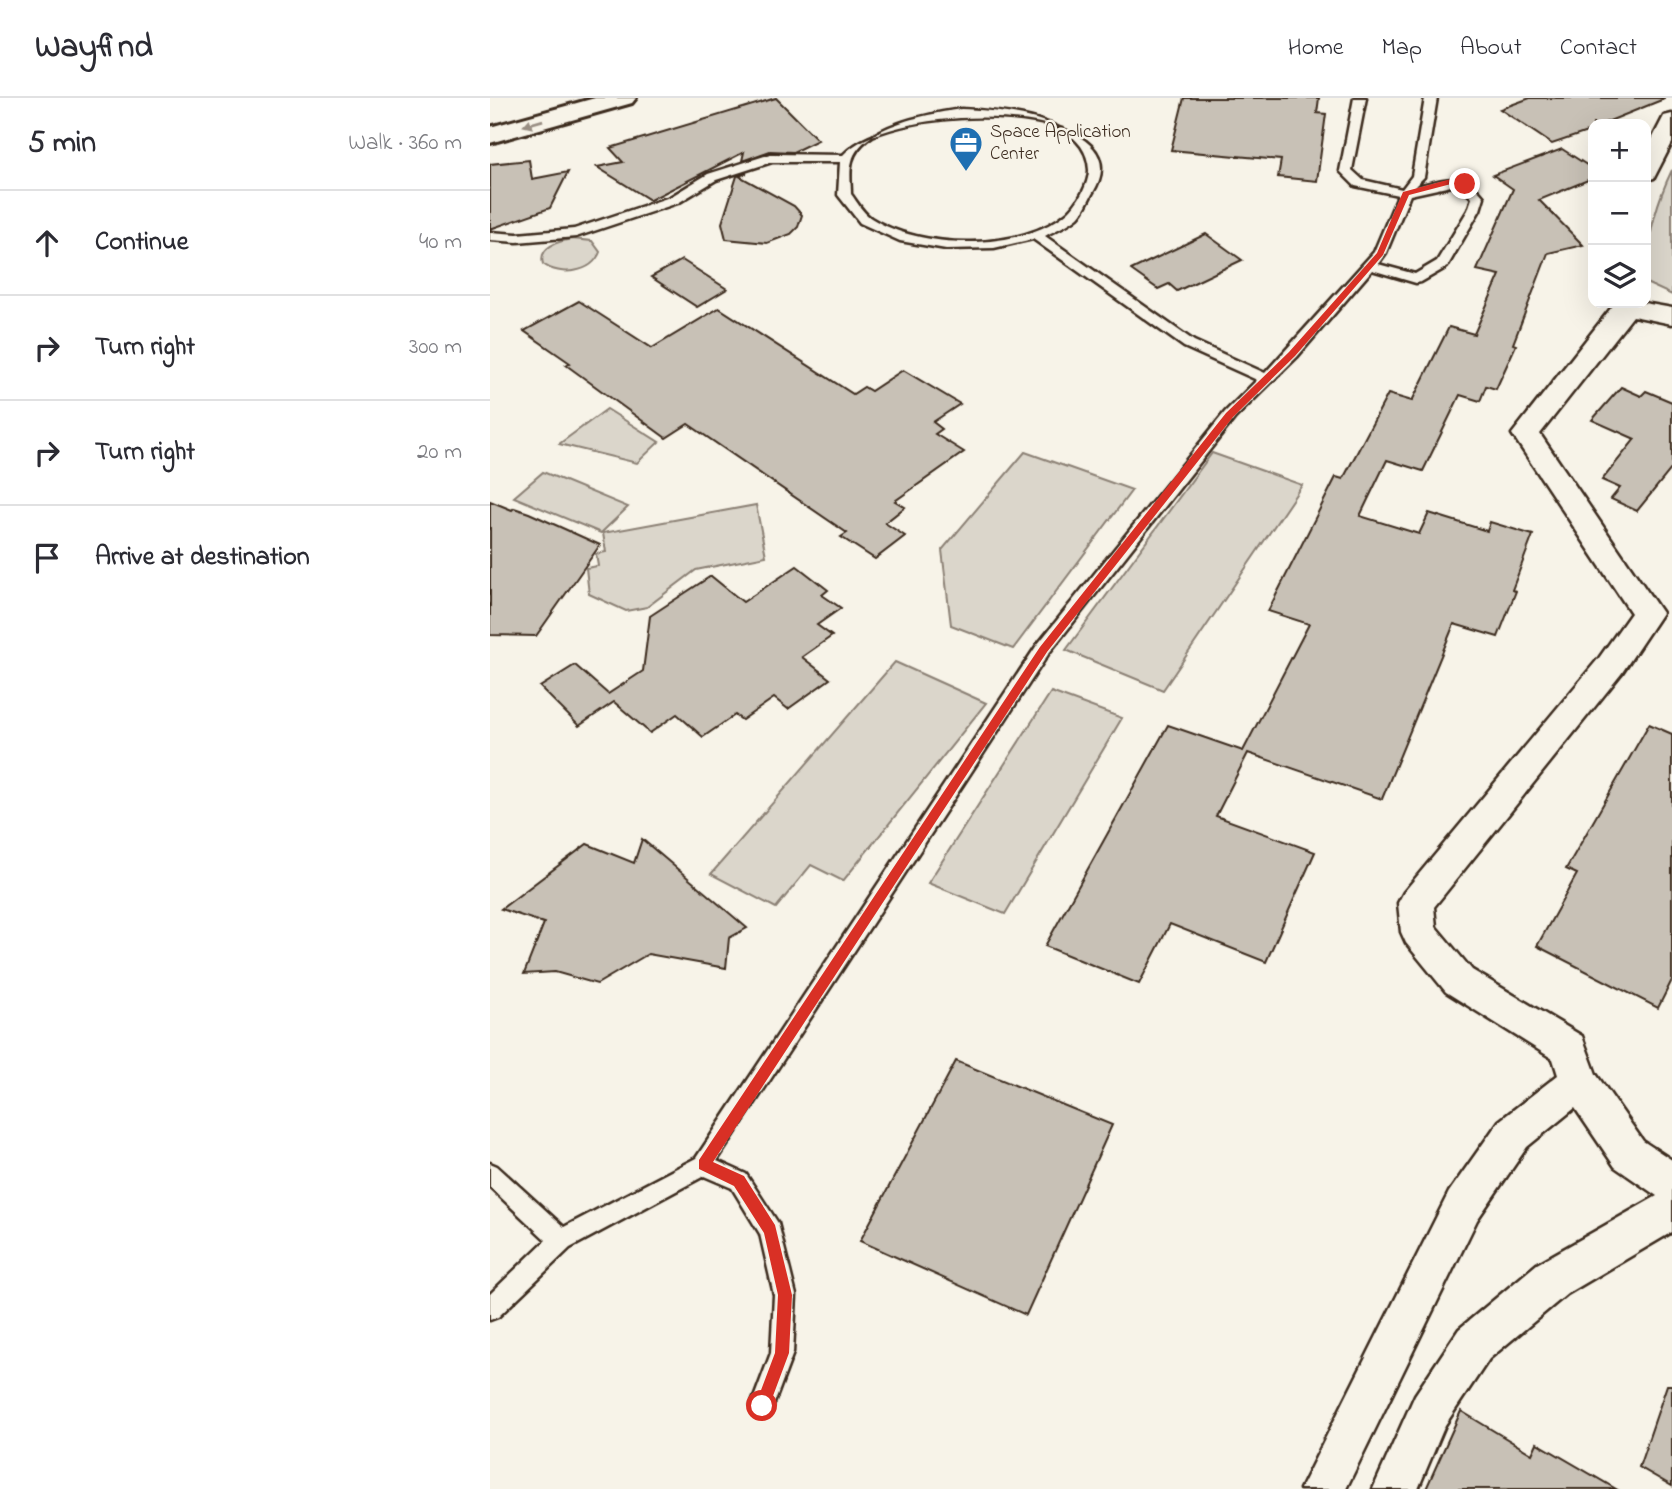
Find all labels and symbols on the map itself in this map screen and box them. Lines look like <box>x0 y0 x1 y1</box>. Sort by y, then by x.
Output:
one-way arrow <box>522 118 544 129</box>
place label: Space Application Center <box>990 119 1131 168</box>
office icon: Space Application Center <box>947 124 985 173</box>
route end <box>1449 168 1480 199</box>
route start <box>746 1390 777 1421</box>

